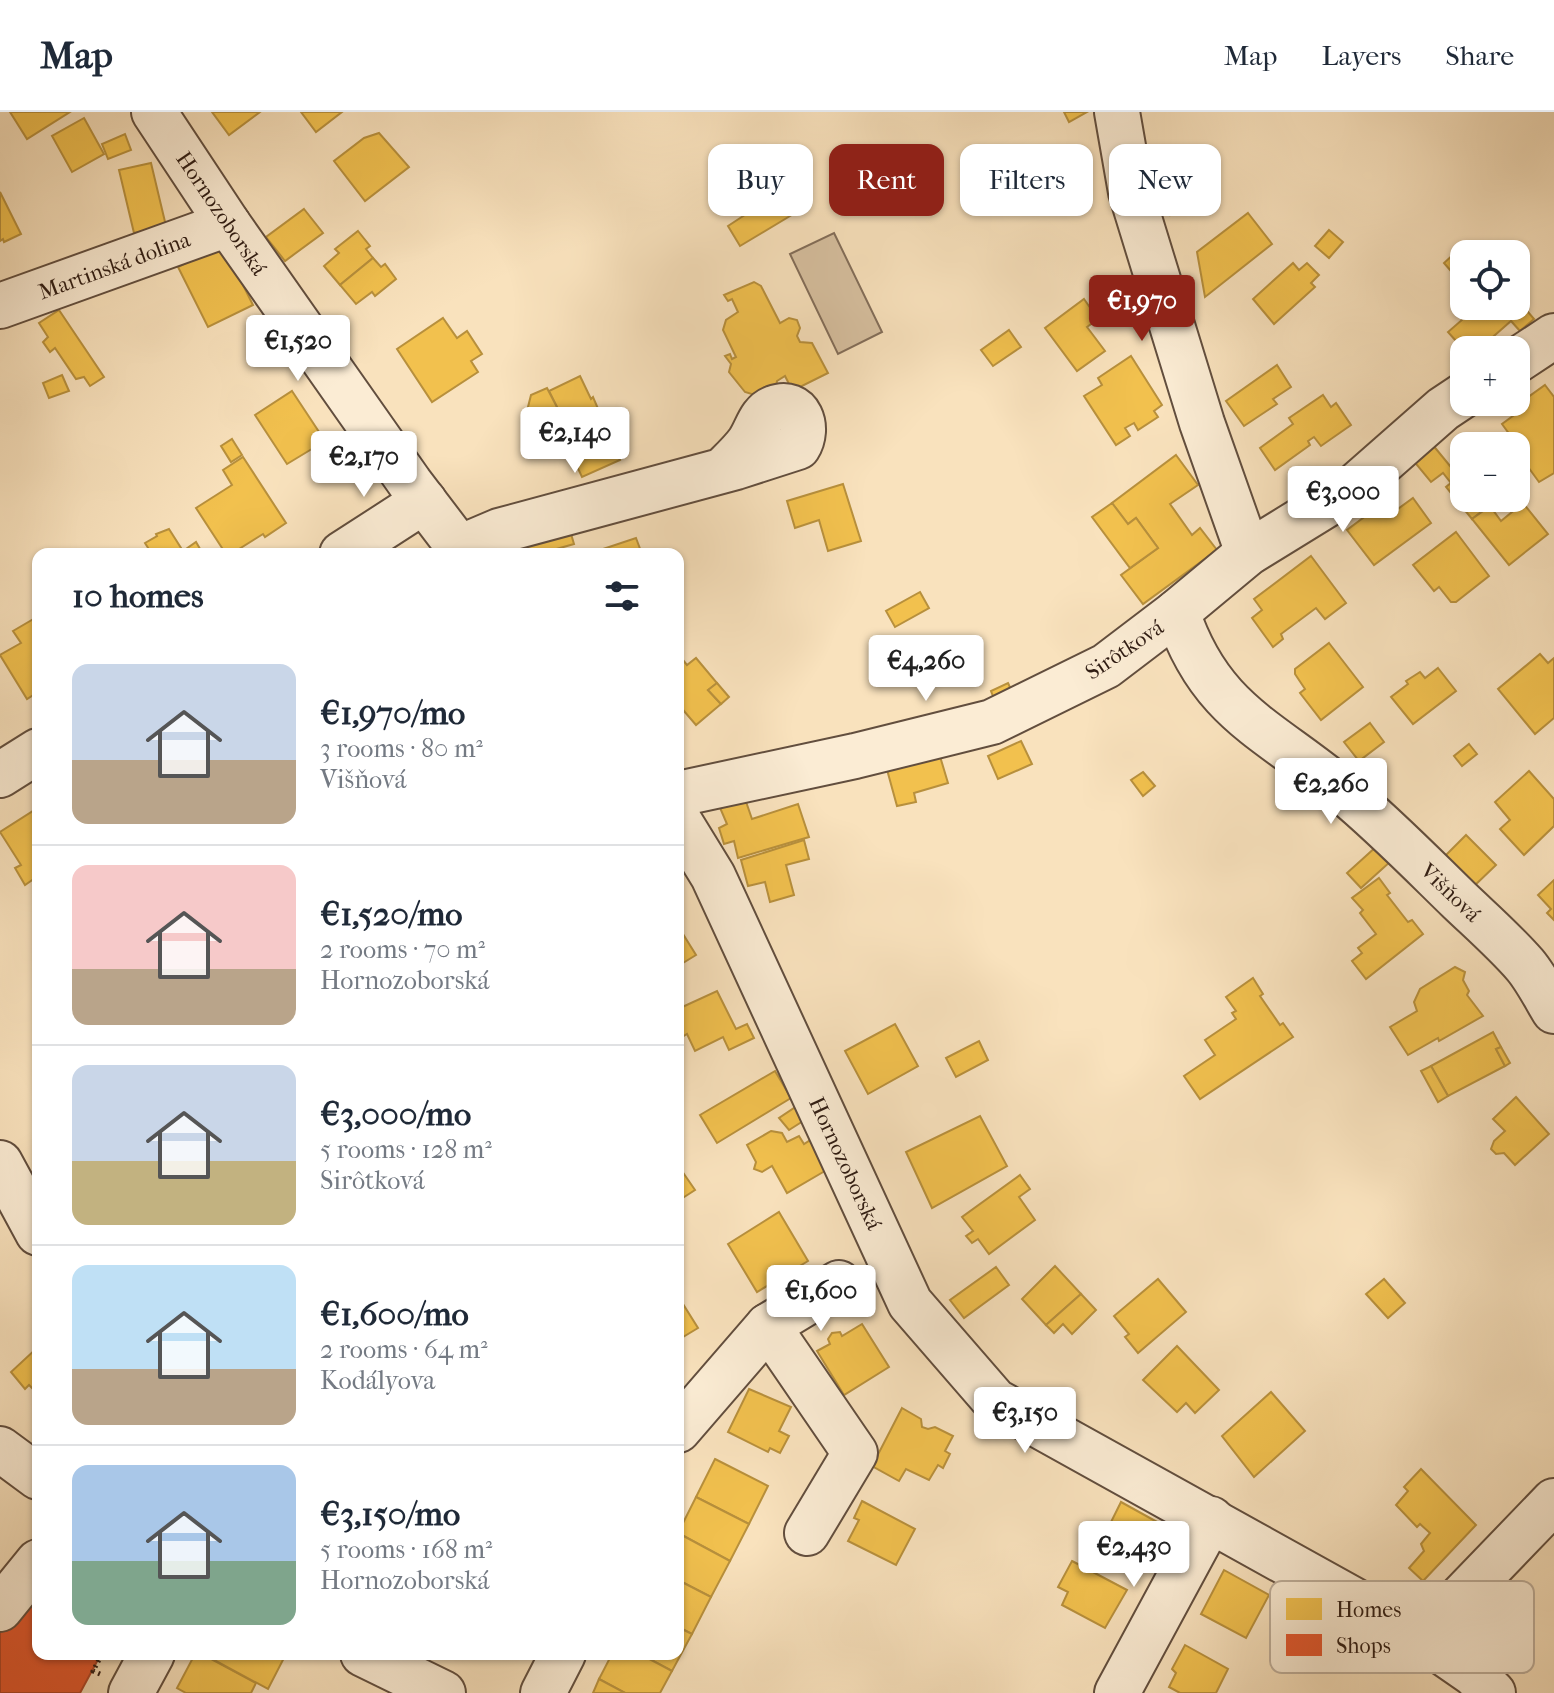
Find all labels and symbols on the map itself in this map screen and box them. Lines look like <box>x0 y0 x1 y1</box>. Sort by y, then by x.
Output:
street label: Hornozoborská <box>170 147 273 281</box>
street label: Martinská dolina <box>35 226 195 305</box>
pin: €1,970 <box>1077 275 1207 343</box>
pin: €1,520 <box>233 315 363 383</box>
pin: €2,140 <box>510 407 640 475</box>
pin: €2,170 <box>299 431 429 499</box>
pin: €3,000 <box>1278 466 1408 534</box>
street label: Sirôtková <box>1081 614 1169 685</box>
pin: €4,260 <box>861 635 991 703</box>
pin: €2,260 <box>1266 758 1396 826</box>
street label: Višňová <box>1414 857 1486 928</box>
street label: Hornozoborská <box>803 1093 888 1235</box>
pin: €1,600 <box>756 1265 886 1333</box>
pin: €3,150 <box>960 1387 1090 1455</box>
pin: €2,430 <box>1069 1521 1199 1589</box>
legend <box>1270 1581 1534 1673</box>
text: Homes <box>1336 1597 1401 1623</box>
text: Shops <box>1336 1633 1391 1659</box>

